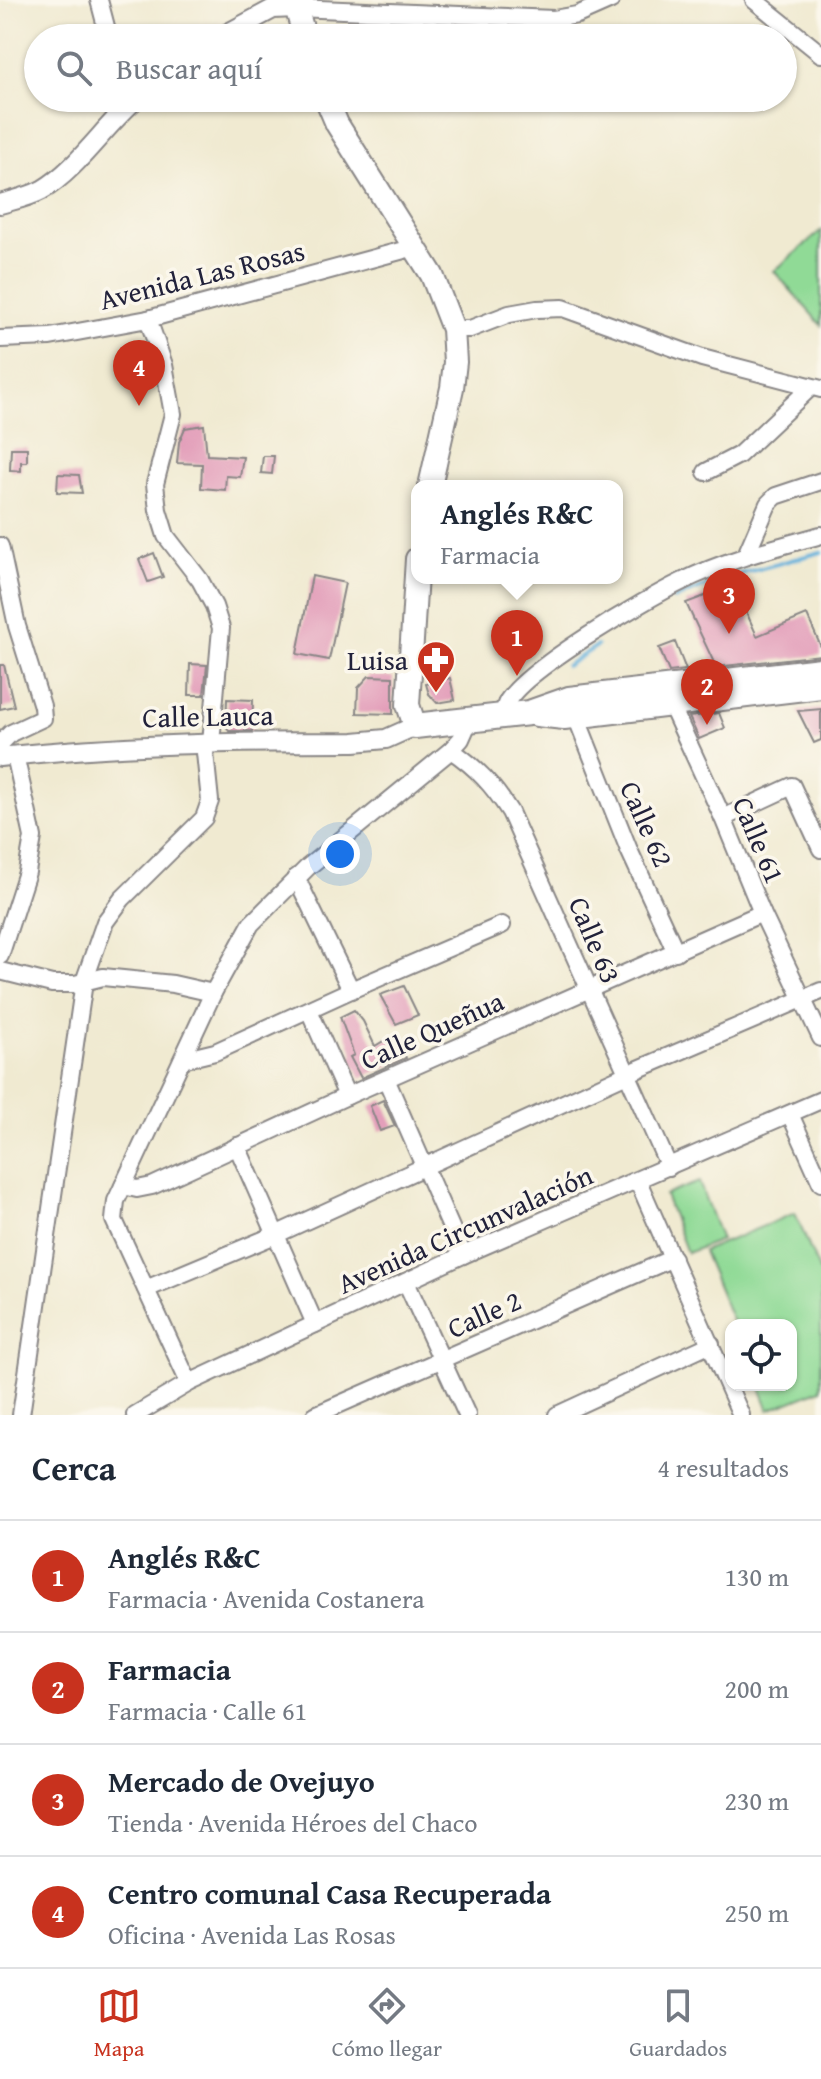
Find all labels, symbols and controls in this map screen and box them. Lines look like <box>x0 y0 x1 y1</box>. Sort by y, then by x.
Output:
search box <box>24 24 797 112</box>
icon: search <box>52 46 96 90</box>
text: Buscar aquí <box>116 46 262 90</box>
street label: Avenida Las Rosas <box>95 229 309 320</box>
pin: 4 <box>113 340 165 406</box>
popup <box>411 480 623 584</box>
text: Anglés R&C <box>441 491 593 535</box>
text: Farmacia <box>441 535 540 574</box>
pin: 3 <box>703 568 755 634</box>
pin: 1 <box>491 610 543 676</box>
place label: Luisa <box>347 639 409 680</box>
pharmacy icon: Luisa <box>415 639 457 694</box>
pin: 2 <box>681 659 733 725</box>
street label: Calle Lauca <box>142 694 275 737</box>
street label: Calle 62 <box>610 774 685 873</box>
street label: Calle 61 <box>723 790 796 889</box>
your location <box>320 834 360 874</box>
street label: Calle 63 <box>559 890 632 989</box>
street label: Calle Queñua <box>354 979 511 1079</box>
street label: Avenida Circunvalación <box>331 1154 599 1303</box>
street label: Calle 2 <box>440 1279 527 1348</box>
map controls <box>725 1319 797 1391</box>
button: locate <box>725 1319 797 1391</box>
text: Cerca <box>32 1443 116 1492</box>
text: 4 resultados <box>658 1448 789 1487</box>
text: Anglés R&C <box>108 1535 261 1579</box>
text: 1 <box>51 1557 65 1596</box>
text: 130 m <box>724 1557 789 1596</box>
text: Farmacia · Avenida Costanera <box>108 1579 425 1618</box>
text: Farmacia <box>108 1647 231 1691</box>
text: 2 <box>51 1669 65 1708</box>
text: 200 m <box>724 1669 789 1708</box>
text: Farmacia · Calle 61 <box>108 1691 307 1730</box>
text: Mercado de Ovejuyo <box>108 1759 375 1803</box>
text: 3 <box>51 1781 65 1820</box>
text: 230 m <box>724 1781 789 1820</box>
text: Tienda · Avenida Héroes del Chaco <box>108 1803 478 1842</box>
text: Centro comunal Casa Recuperada <box>108 1871 551 1915</box>
text: 4 <box>51 1893 65 1932</box>
text: 250 m <box>724 1893 789 1932</box>
text: Oficina · Avenida Las Rosas <box>108 1915 396 1954</box>
tab: Mapa <box>94 1984 144 2064</box>
tab: Cómo llegar <box>332 1984 442 2064</box>
tab: Guardados <box>629 1984 727 2064</box>

